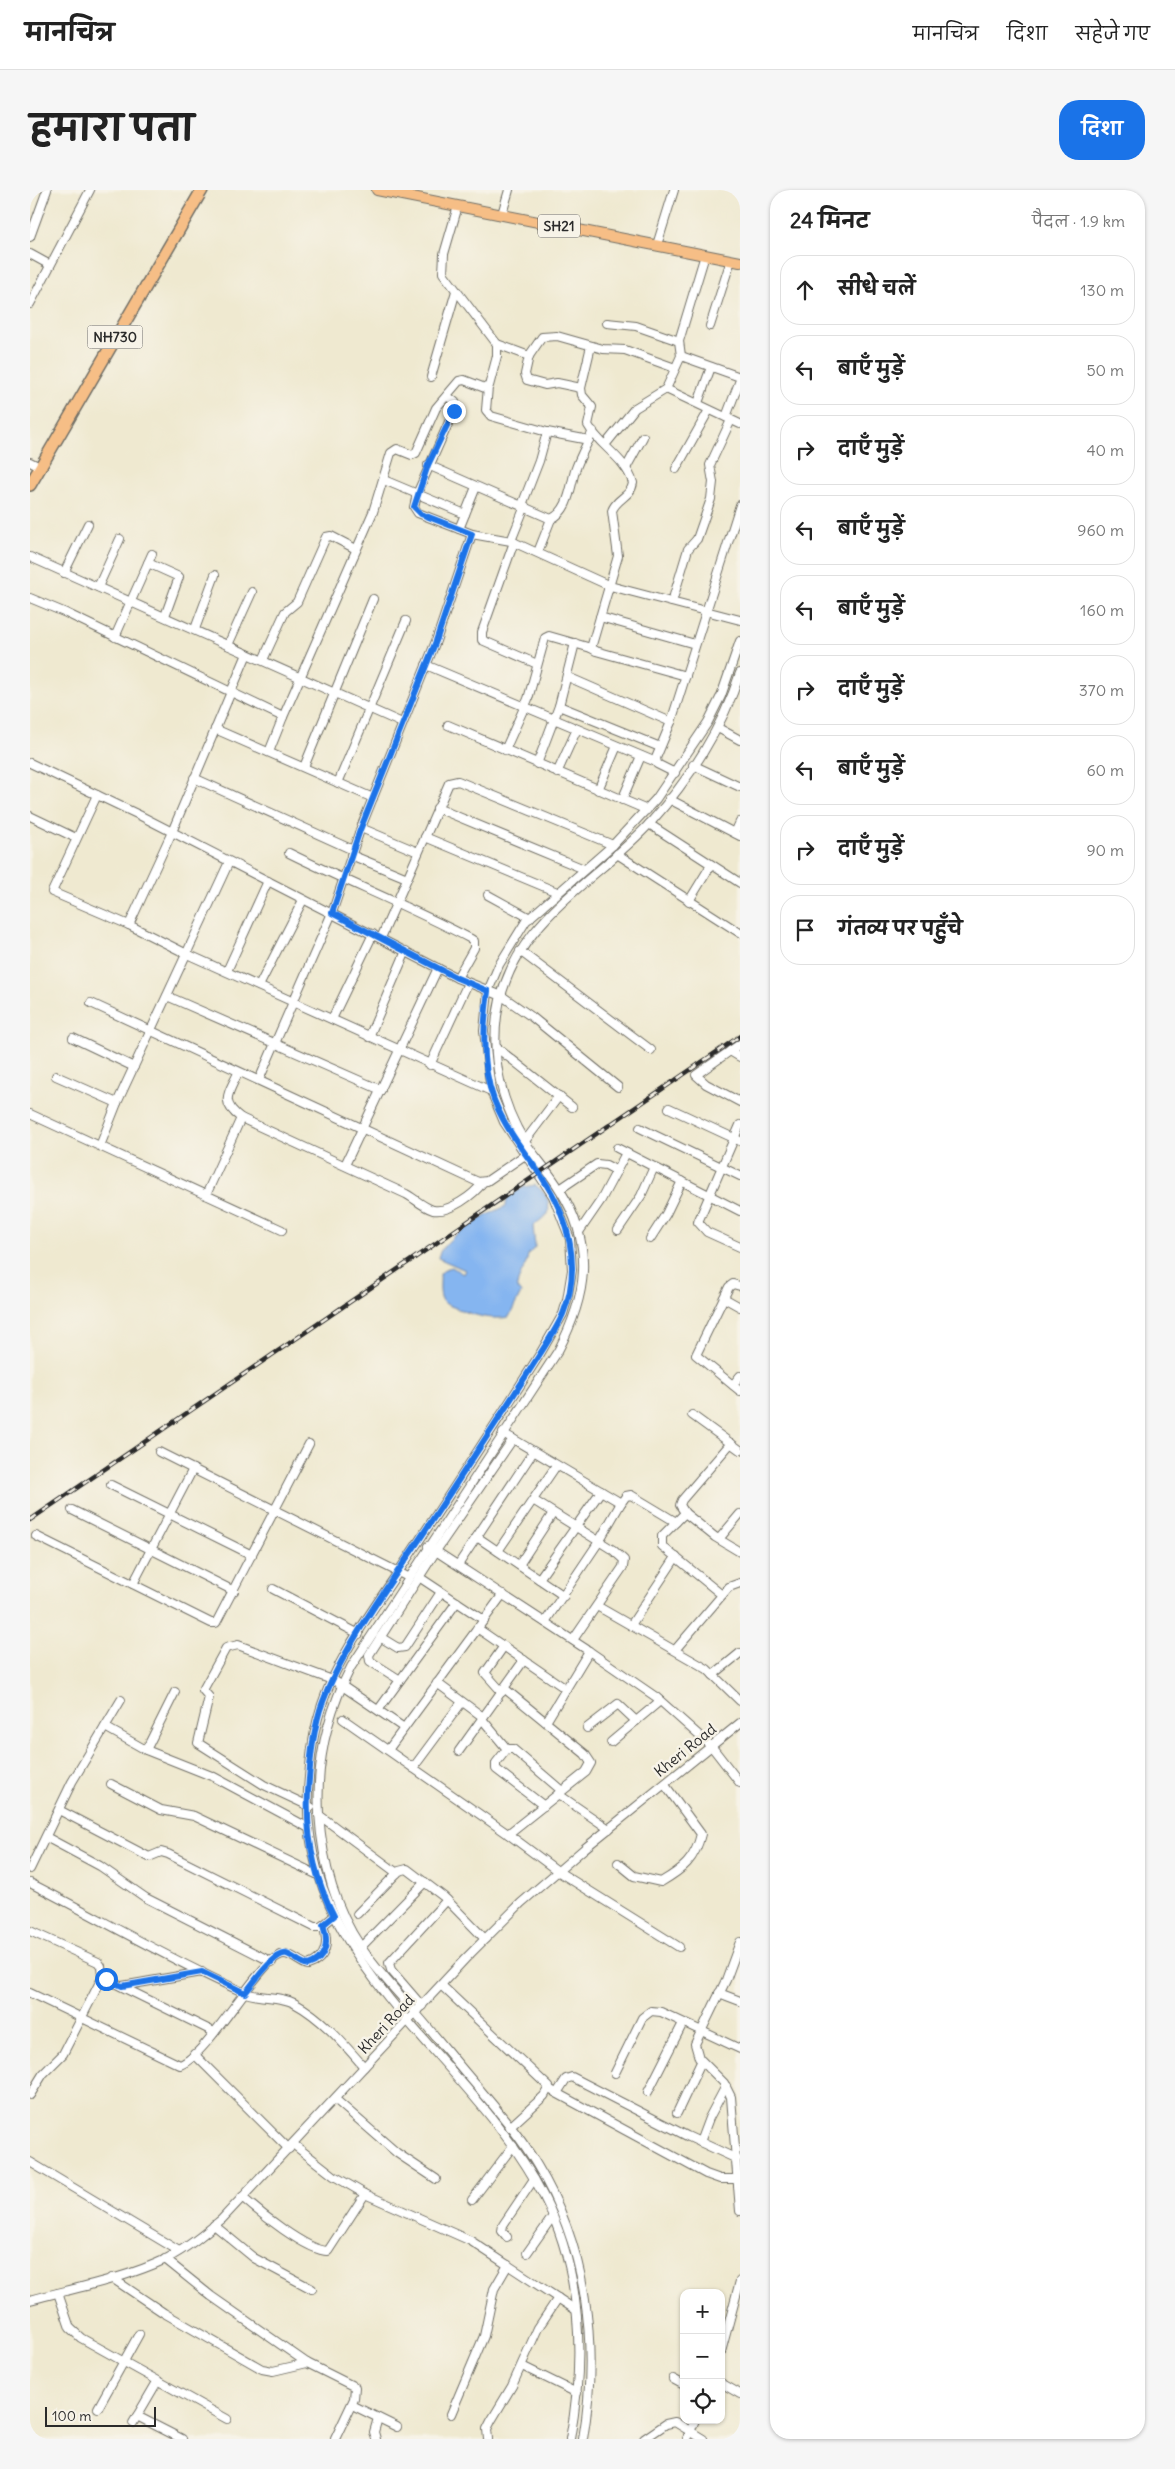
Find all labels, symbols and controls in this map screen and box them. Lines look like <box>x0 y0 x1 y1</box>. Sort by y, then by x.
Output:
text: मानचित्र <box>25 17 114 47</box>
text: मानचित्र <box>913 22 979 45</box>
text: दिशा <box>1007 22 1048 45</box>
text: सहेजे गए <box>1076 22 1150 45</box>
button: दिशा <box>1059 100 1145 160</box>
text: हमारा पता <box>30 105 194 149</box>
text: 24 मिनट <box>790 207 869 234</box>
text: पैदल · 1.9 km <box>1032 211 1125 231</box>
road number: SH21 <box>538 214 580 238</box>
icon: ahead <box>791 276 819 304</box>
text: सीधे चलें <box>838 276 915 300</box>
text: 130 m <box>1080 280 1124 300</box>
road number: NH730 <box>88 326 142 348</box>
icon: left <box>791 356 819 384</box>
text: बाएँ मुड़ें <box>838 356 904 380</box>
text: 50 m <box>1086 360 1124 380</box>
route end <box>443 400 466 423</box>
icon: right <box>791 436 819 464</box>
text: दाएँ मुड़ें <box>838 436 904 460</box>
text: 40 m <box>1086 440 1124 460</box>
icon: left <box>791 516 819 544</box>
text: बाएँ मुड़ें <box>838 516 904 540</box>
text: 960 m <box>1077 520 1124 540</box>
icon: left <box>791 596 819 624</box>
text: बाएँ मुड़ें <box>838 596 904 620</box>
text: 160 m <box>1080 600 1124 620</box>
icon: right <box>791 676 819 704</box>
text: दाएँ मुड़ें <box>838 676 904 700</box>
text: 370 m <box>1079 680 1124 700</box>
icon: left <box>791 756 819 784</box>
text: बाएँ मुड़ें <box>838 756 904 780</box>
text: 60 m <box>1086 760 1124 780</box>
icon: right <box>791 836 819 864</box>
text: दाएँ मुड़ें <box>838 836 904 860</box>
text: 90 m <box>1086 840 1124 860</box>
icon: arrive <box>791 916 819 944</box>
text: गंतव्य पर पहुँचे <box>838 916 963 940</box>
street label: Kheri Road <box>650 1719 720 1781</box>
route start <box>95 1968 118 1991</box>
street label: Kheri Road <box>354 1990 418 2058</box>
map controls <box>680 2289 725 2424</box>
button: + <box>680 2289 725 2334</box>
button: − <box>680 2334 725 2379</box>
button: locate <box>680 2379 725 2424</box>
scale bar <box>45 2404 156 2427</box>
text: 100 m <box>52 2407 92 2425</box>

